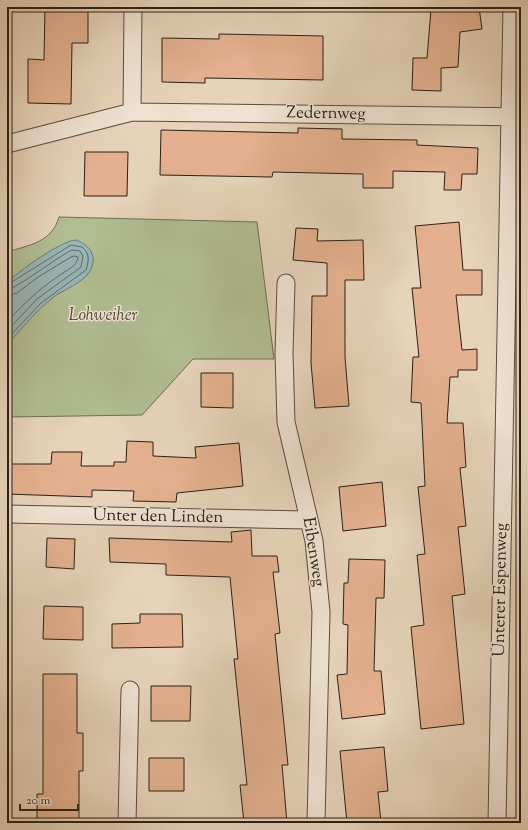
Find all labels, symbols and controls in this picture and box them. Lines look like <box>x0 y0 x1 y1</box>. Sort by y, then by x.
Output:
street label: Zedernweg <box>286 101 366 127</box>
park label: Lohweiher <box>68 304 138 328</box>
street label: Unter den Linden <box>92 504 224 530</box>
street label: Eibenweg <box>296 515 330 589</box>
street label: Unterer Espenweg <box>488 523 514 657</box>
scale bar <box>20 786 78 812</box>
text: 20 m <box>26 792 51 810</box>

